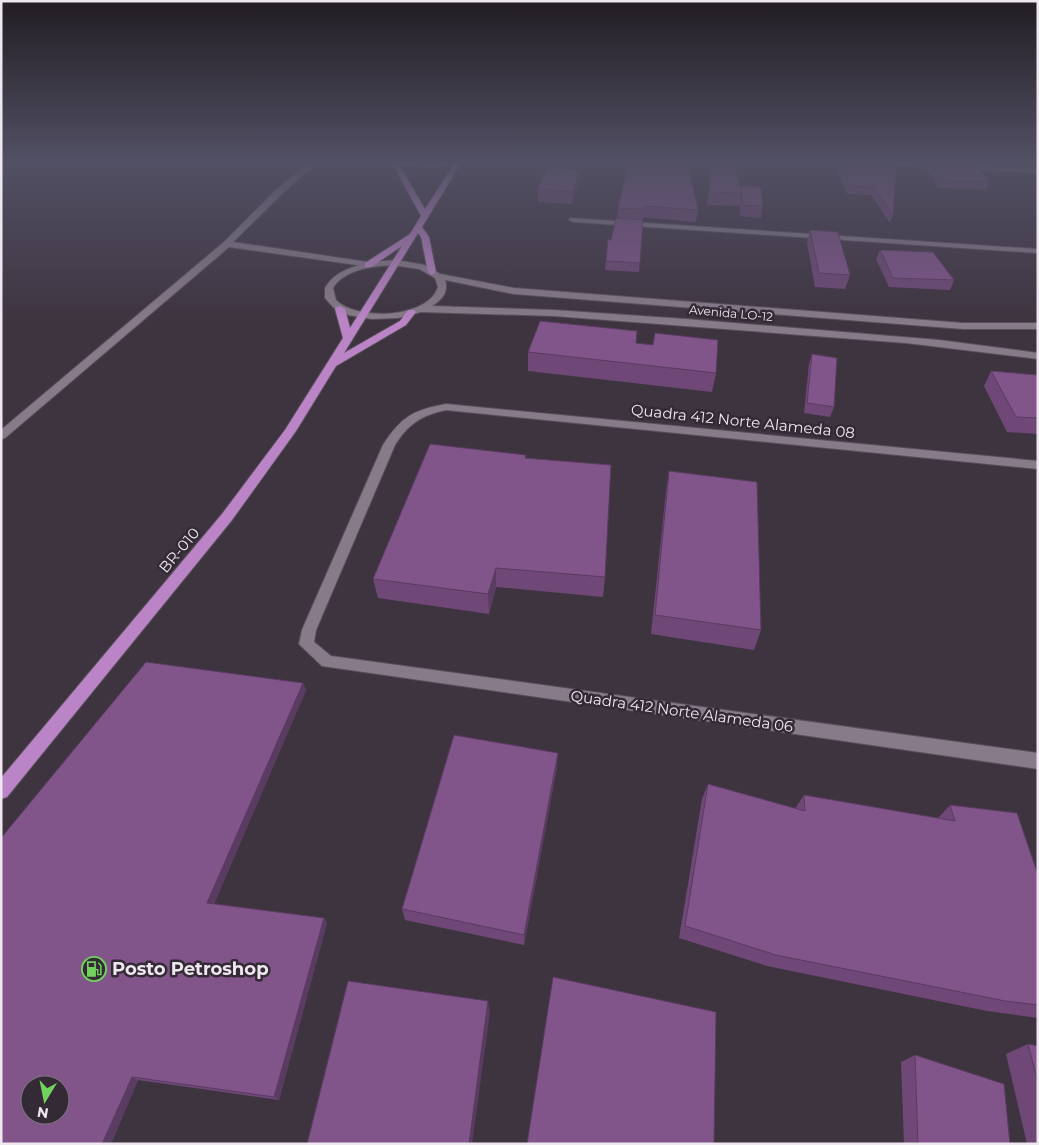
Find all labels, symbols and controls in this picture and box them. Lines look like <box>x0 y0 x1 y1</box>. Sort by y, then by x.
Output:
street label: Avenida LO-12 <box>688 302 774 324</box>
street label: Quadra 412 Norte Alameda 08 <box>630 400 856 442</box>
street label: BR-010 <box>155 523 203 577</box>
street label: Quadra 412 Norte Alameda 06 <box>569 686 795 736</box>
fuel station icon: Posto Petroshop <box>81 956 107 982</box>
place label: Posto Petroshop <box>112 958 269 980</box>
north arrow <box>20 1075 70 1125</box>
text: N <box>36 1103 50 1123</box>

